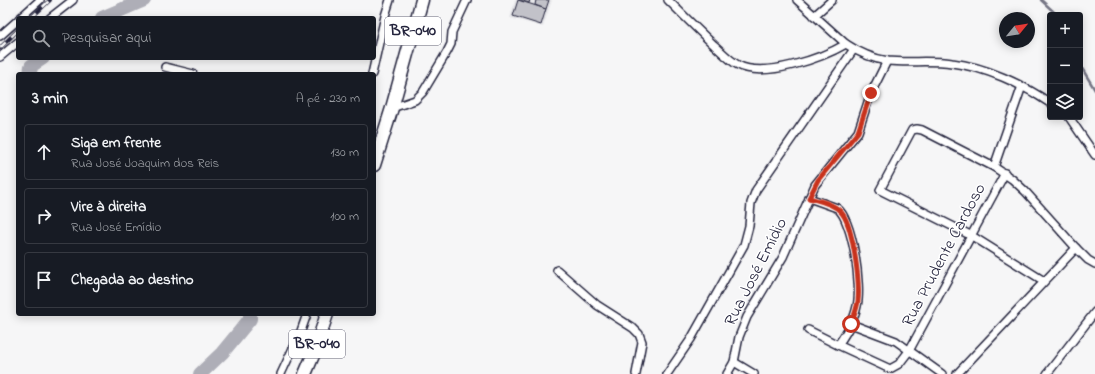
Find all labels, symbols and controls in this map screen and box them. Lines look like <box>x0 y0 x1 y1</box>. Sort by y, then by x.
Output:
north arrow <box>999 12 1035 48</box>
map controls <box>1047 12 1083 120</box>
button: + <box>1047 12 1083 48</box>
search box <box>16 16 376 60</box>
road number: BR-040 <box>385 17 441 45</box>
icon: search <box>30 27 52 49</box>
text: Pesquisar aqui <box>62 27 151 49</box>
button: − <box>1047 48 1083 84</box>
route end <box>862 84 880 102</box>
button: layers <box>1047 84 1083 120</box>
text: 3 min <box>32 86 68 111</box>
text: A pé · 230 m <box>296 89 360 108</box>
text: Siga em frente <box>71 132 161 154</box>
icon: ahead <box>33 141 55 163</box>
text: 130 m <box>331 143 359 162</box>
text: Rua José Joaquim dos Reis <box>71 154 219 173</box>
street label: Rua Prudente Cardoso <box>896 179 992 331</box>
text: Vire à direita <box>71 196 146 218</box>
icon: right <box>33 205 55 227</box>
text: 100 m <box>330 207 359 226</box>
street label: Rua José Emídio <box>718 214 794 330</box>
text: Rua José Emídio <box>71 218 161 237</box>
icon: arrive <box>33 269 55 291</box>
text: Chegada ao destino <box>71 269 194 291</box>
route start <box>842 315 860 333</box>
road number: BR-040 <box>289 330 345 358</box>

